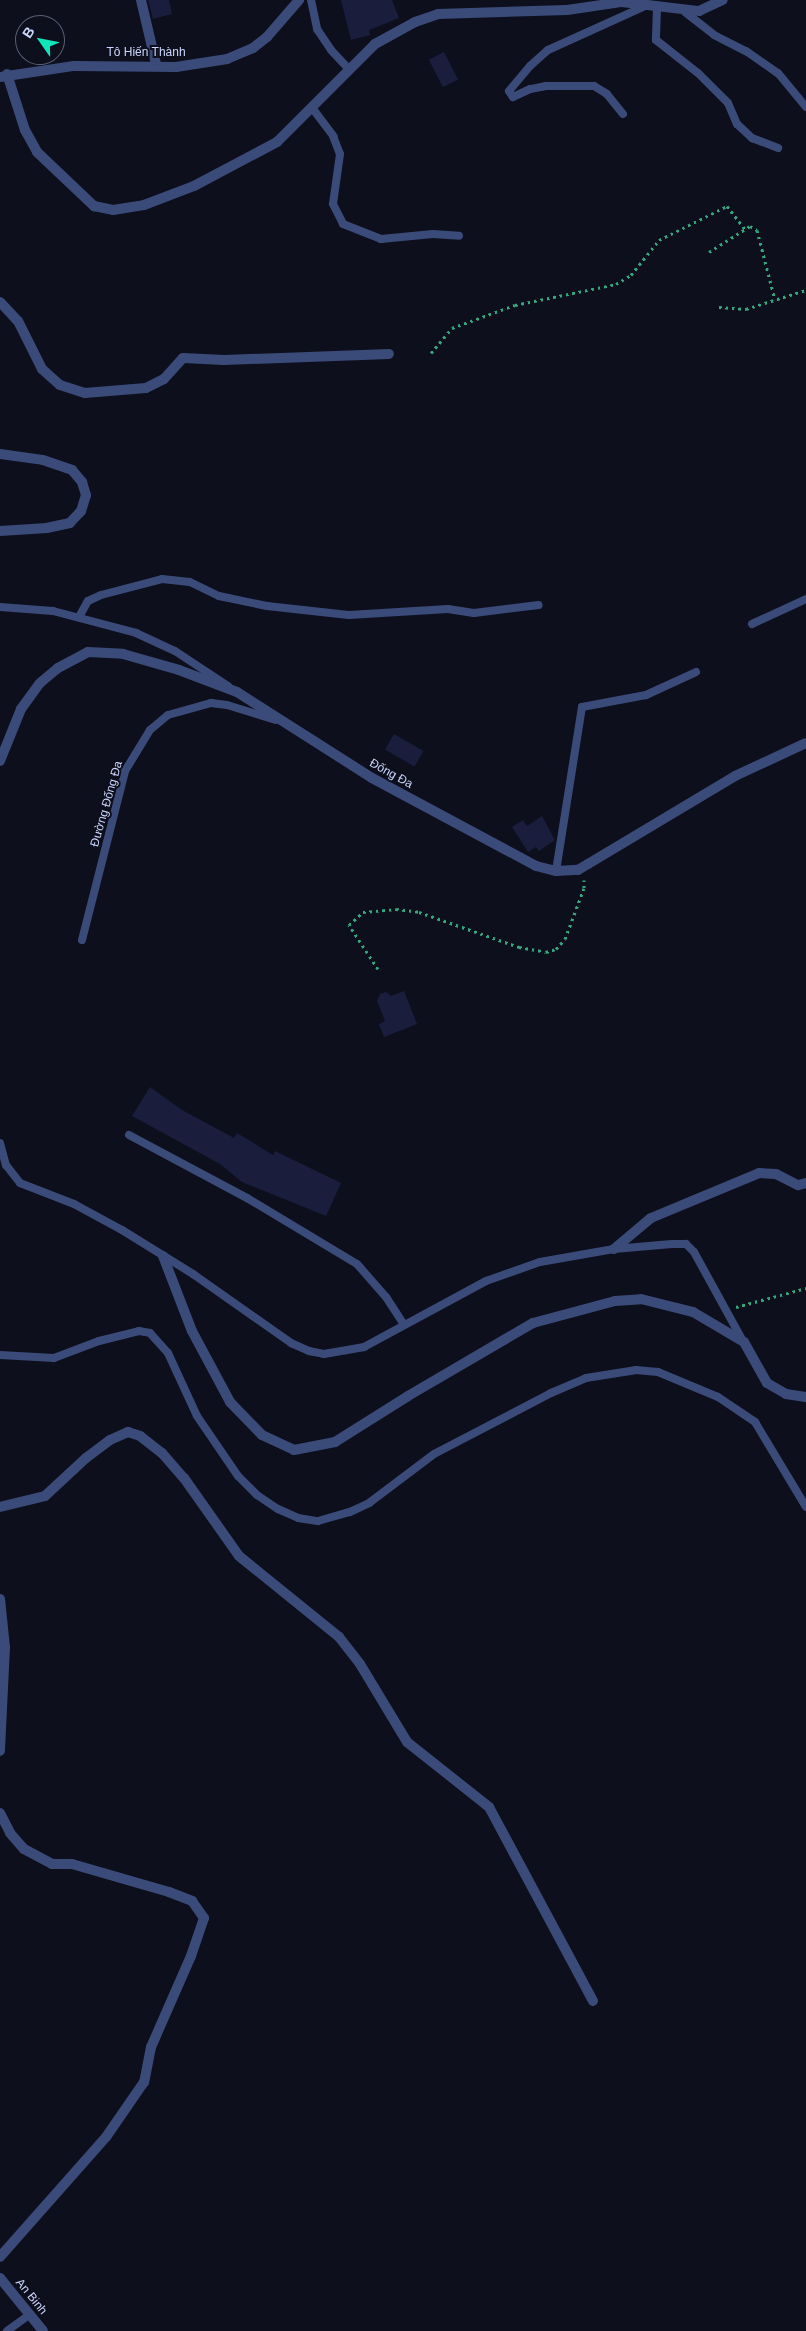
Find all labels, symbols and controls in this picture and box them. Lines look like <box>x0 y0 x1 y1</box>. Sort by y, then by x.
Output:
north arrow <box>15 15 65 65</box>
text: B <box>19 24 38 41</box>
street label: Tô Hiến Thành <box>106 46 186 60</box>
street label: Đống Đa <box>367 756 415 792</box>
street label: Đường Đống Đa <box>88 759 126 849</box>
street label: An Binh <box>12 2276 50 2318</box>

